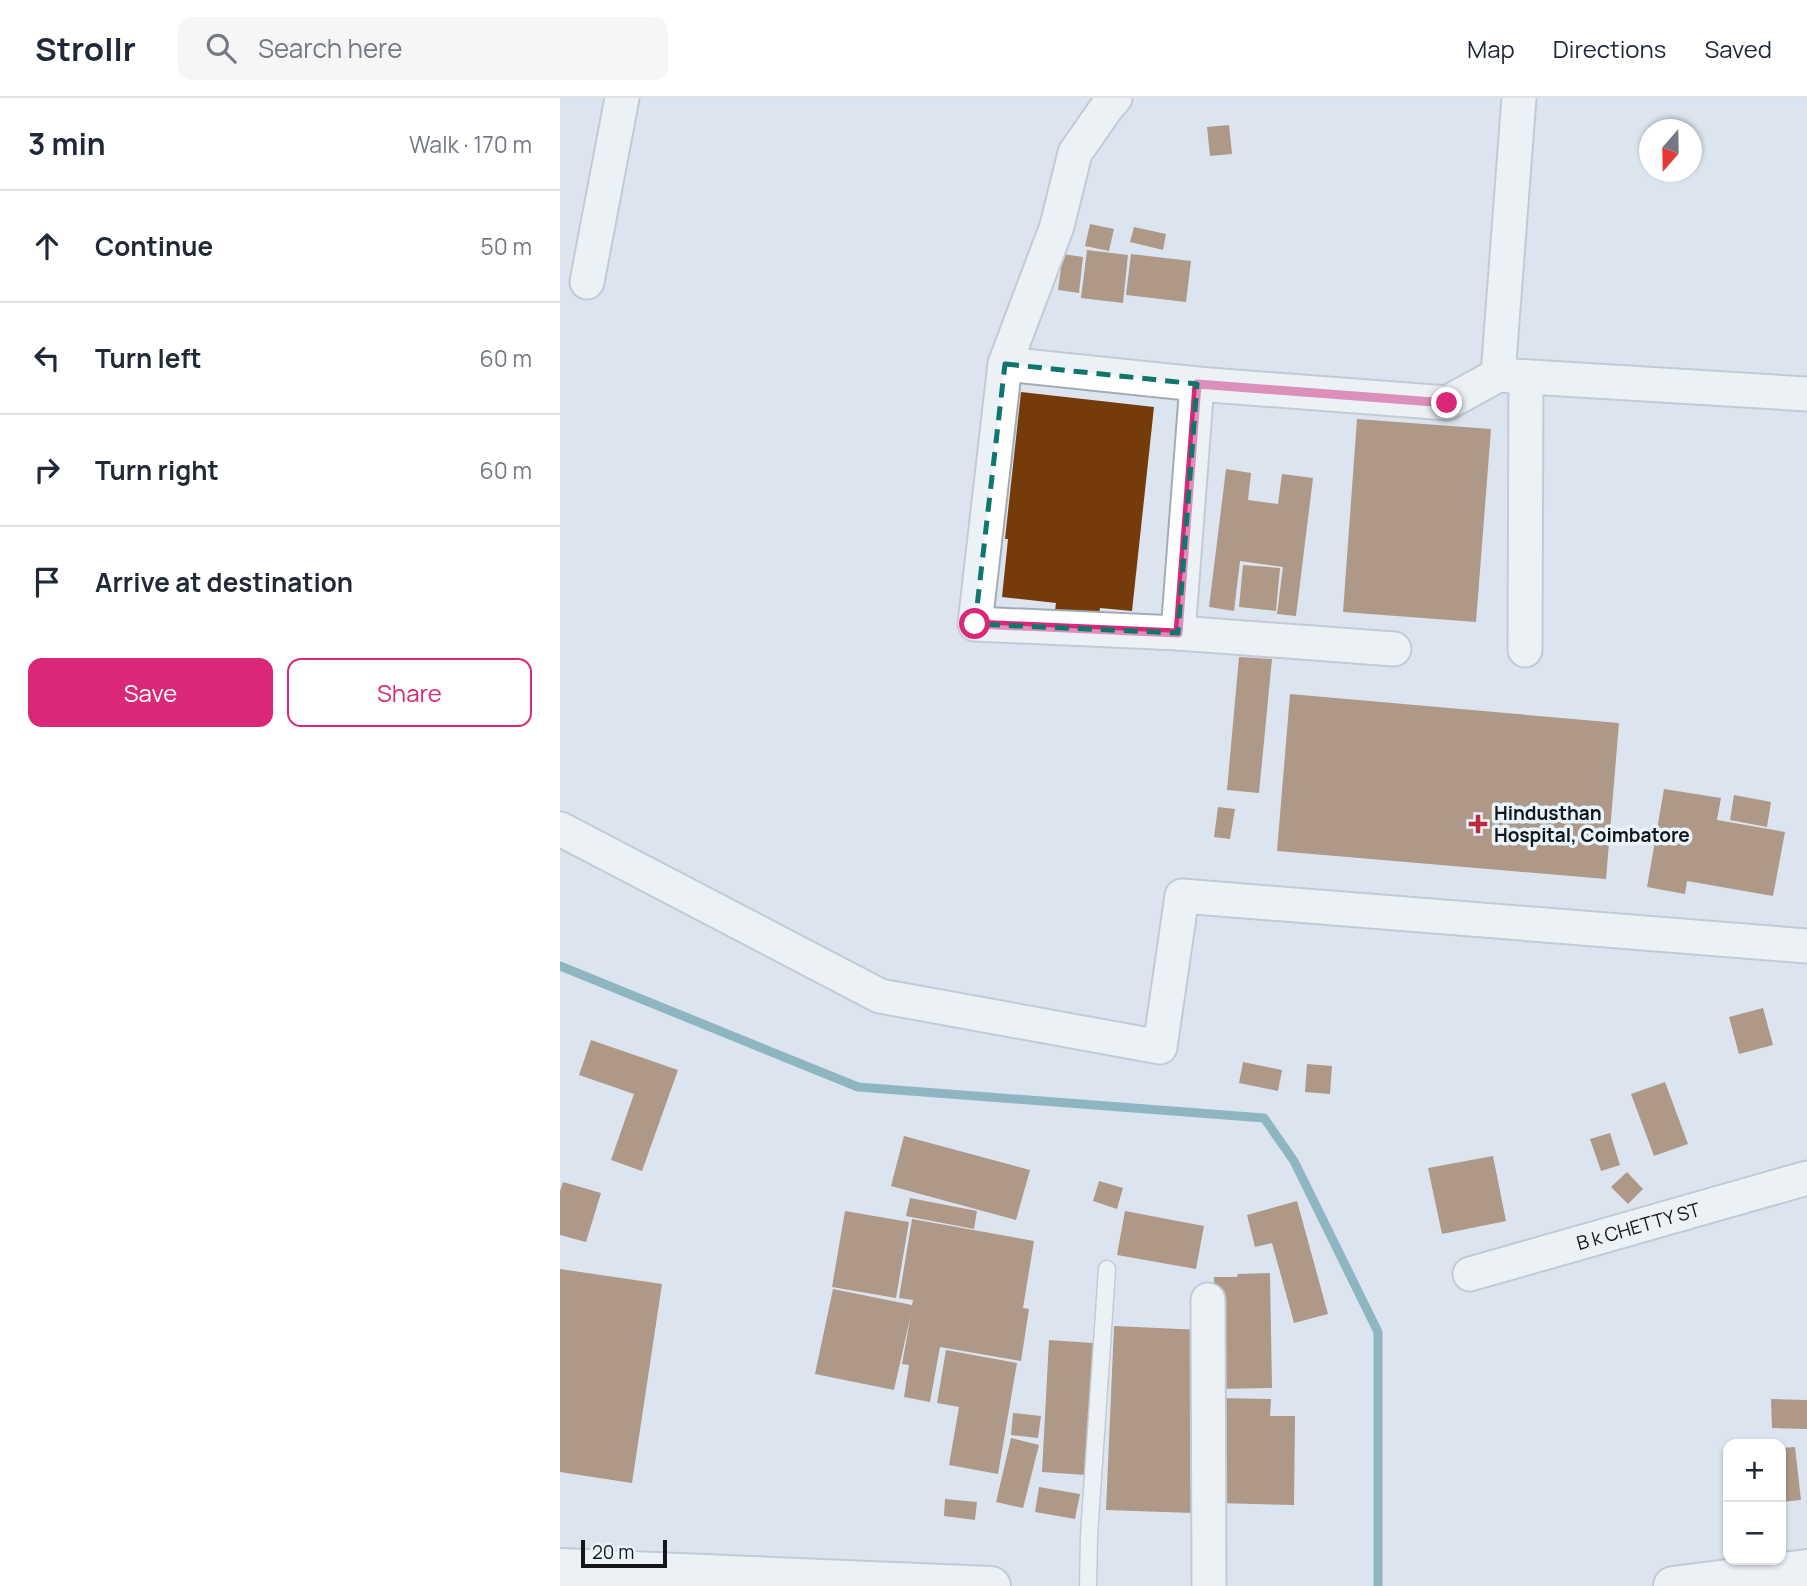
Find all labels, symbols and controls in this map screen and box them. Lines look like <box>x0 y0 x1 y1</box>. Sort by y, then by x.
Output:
search box <box>178 17 668 80</box>
text: Strollr <box>35 26 136 71</box>
icon: search <box>202 29 240 67</box>
text: Search here <box>258 30 402 66</box>
text: Map <box>1467 32 1515 65</box>
text: Directions <box>1553 32 1666 65</box>
text: Saved <box>1704 32 1772 65</box>
north arrow <box>1639 119 1702 182</box>
text: 3 min <box>28 123 106 164</box>
text: Walk · 170 m <box>409 128 532 160</box>
icon: ahead <box>28 227 66 265</box>
text: Continue <box>95 228 213 264</box>
text: 50 m <box>481 230 532 262</box>
icon: left <box>28 339 66 377</box>
text: Turn left <box>95 340 202 376</box>
text: 60 m <box>480 342 532 374</box>
route end <box>1431 387 1462 418</box>
icon: right <box>28 451 66 489</box>
text: Turn right <box>95 452 219 488</box>
text: 60 m <box>480 454 532 486</box>
icon: arrive <box>28 563 66 601</box>
text: Arrive at destination <box>95 564 353 600</box>
route start <box>959 608 990 639</box>
button: Save <box>28 658 273 727</box>
button: Share <box>287 658 532 727</box>
place label: Hindusthan Hospital, Coimbatore <box>1494 800 1690 848</box>
marker: Hindusthan Hospital, Coimbatore <box>1468 814 1488 834</box>
street label: B k CHETTY ST <box>1574 1196 1704 1256</box>
map controls <box>1723 1439 1786 1565</box>
button: + <box>1723 1439 1786 1502</box>
button: − <box>1723 1502 1786 1565</box>
scale bar <box>581 1537 667 1569</box>
text: 20 m <box>592 1539 634 1565</box>

